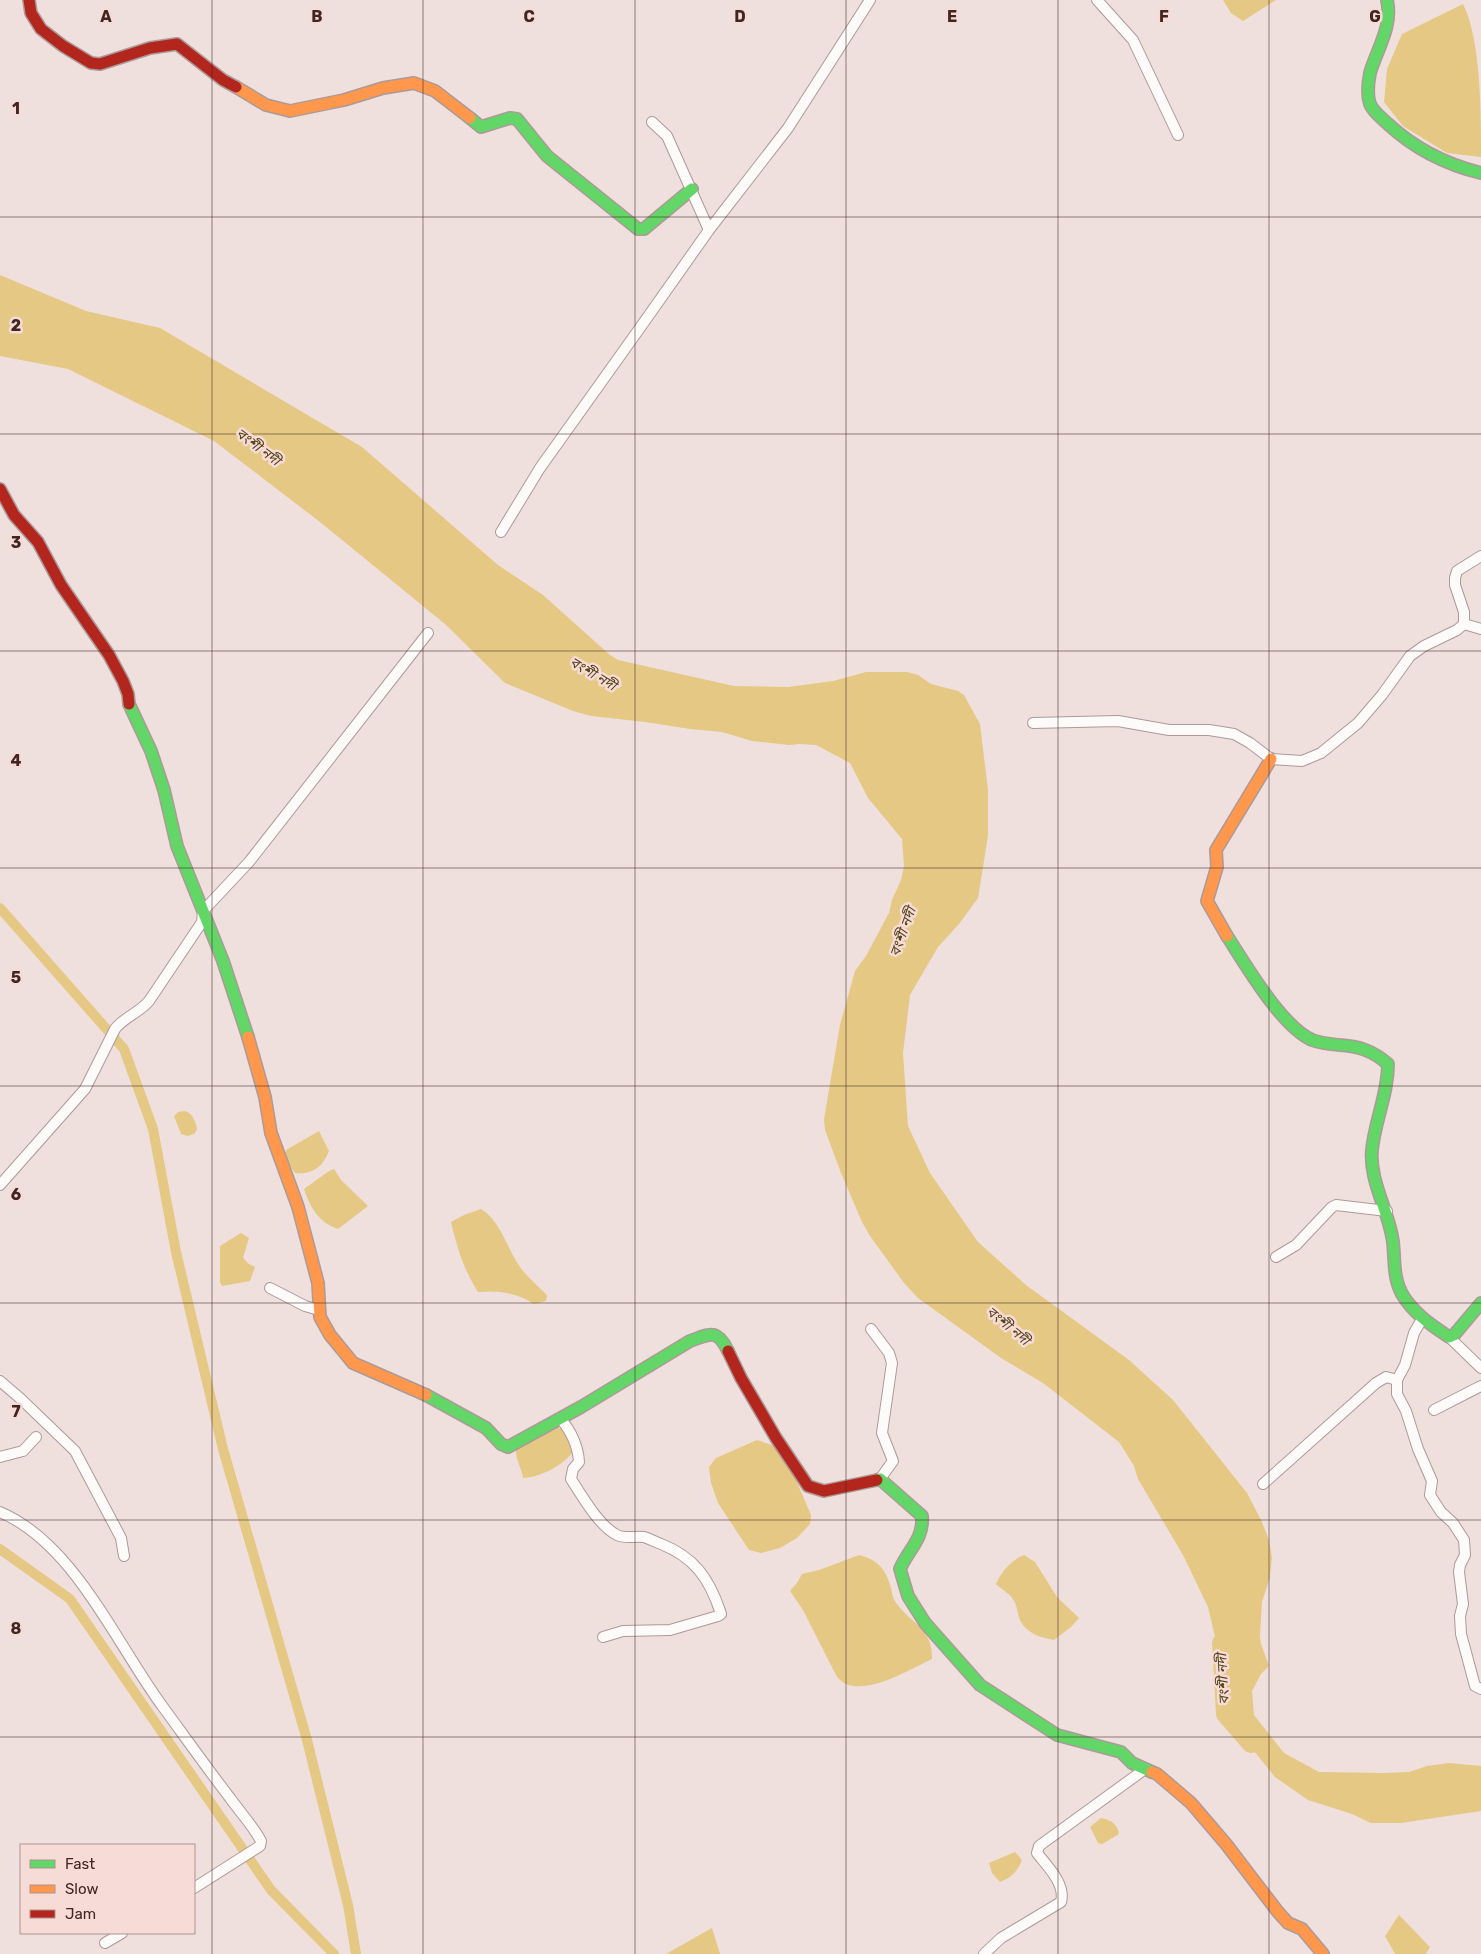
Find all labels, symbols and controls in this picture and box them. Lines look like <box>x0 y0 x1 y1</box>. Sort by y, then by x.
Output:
text: A <box>100 7 112 26</box>
text: B <box>311 7 323 26</box>
text: C <box>523 7 535 26</box>
text: D <box>734 7 746 26</box>
text: E <box>947 7 957 26</box>
text: F <box>1159 7 1169 26</box>
text: G <box>1369 7 1381 26</box>
text: 1 <box>12 99 20 118</box>
text: 2 <box>11 316 21 335</box>
water label: বংশী নদী <box>232 425 286 471</box>
text: 3 <box>11 533 21 552</box>
water label: বংশী নদী <box>567 654 622 696</box>
text: 4 <box>11 751 22 770</box>
water label: বংশী নদী <box>886 902 921 959</box>
text: 5 <box>11 968 21 987</box>
text: 6 <box>11 1185 21 1204</box>
water label: বংশী নদী <box>983 1303 1036 1351</box>
text: 7 <box>11 1402 21 1421</box>
text: 8 <box>11 1619 22 1638</box>
water label: বংশী নদী <box>1213 1650 1233 1705</box>
legend <box>20 1844 195 1934</box>
text: Fast <box>65 1855 95 1873</box>
text: Slow <box>65 1880 98 1898</box>
text: Jam <box>65 1905 96 1923</box>

